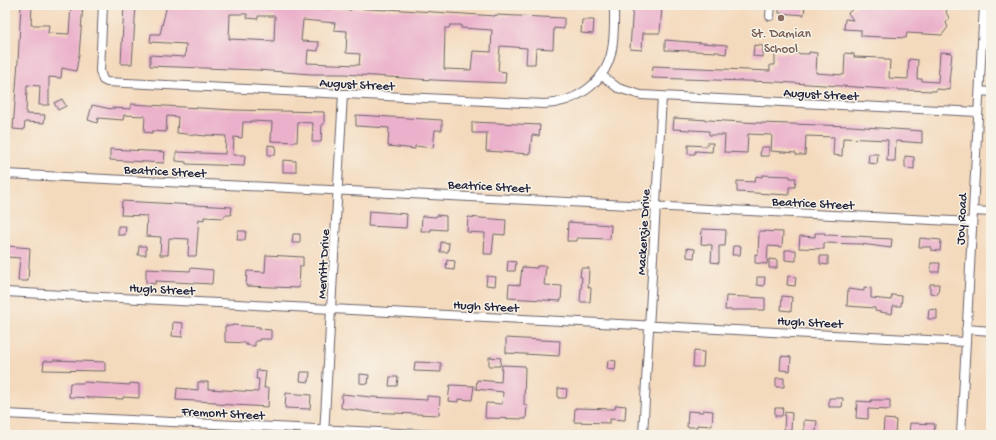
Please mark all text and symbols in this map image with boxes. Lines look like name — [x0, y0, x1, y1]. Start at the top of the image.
marker: St. Damian School — [776, 13, 786, 23]
place label: St. Damian School — [751, 27, 812, 57]
street label: August Street — [319, 76, 396, 95]
street label: August Street — [783, 86, 860, 105]
street label: Beatrice Street — [122, 163, 208, 182]
street label: Beatrice Street — [446, 178, 532, 197]
street label: Mackenzie Drive — [635, 189, 654, 275]
street label: Joy Road — [954, 192, 971, 245]
street label: Beatrice Street — [770, 195, 856, 214]
street label: Merritt Drive — [315, 229, 334, 299]
street label: Hugh Street — [129, 281, 197, 300]
street label: Hugh Street — [453, 298, 521, 317]
street label: Hugh Street — [777, 314, 845, 333]
street label: Fremont Street — [180, 405, 266, 424]

